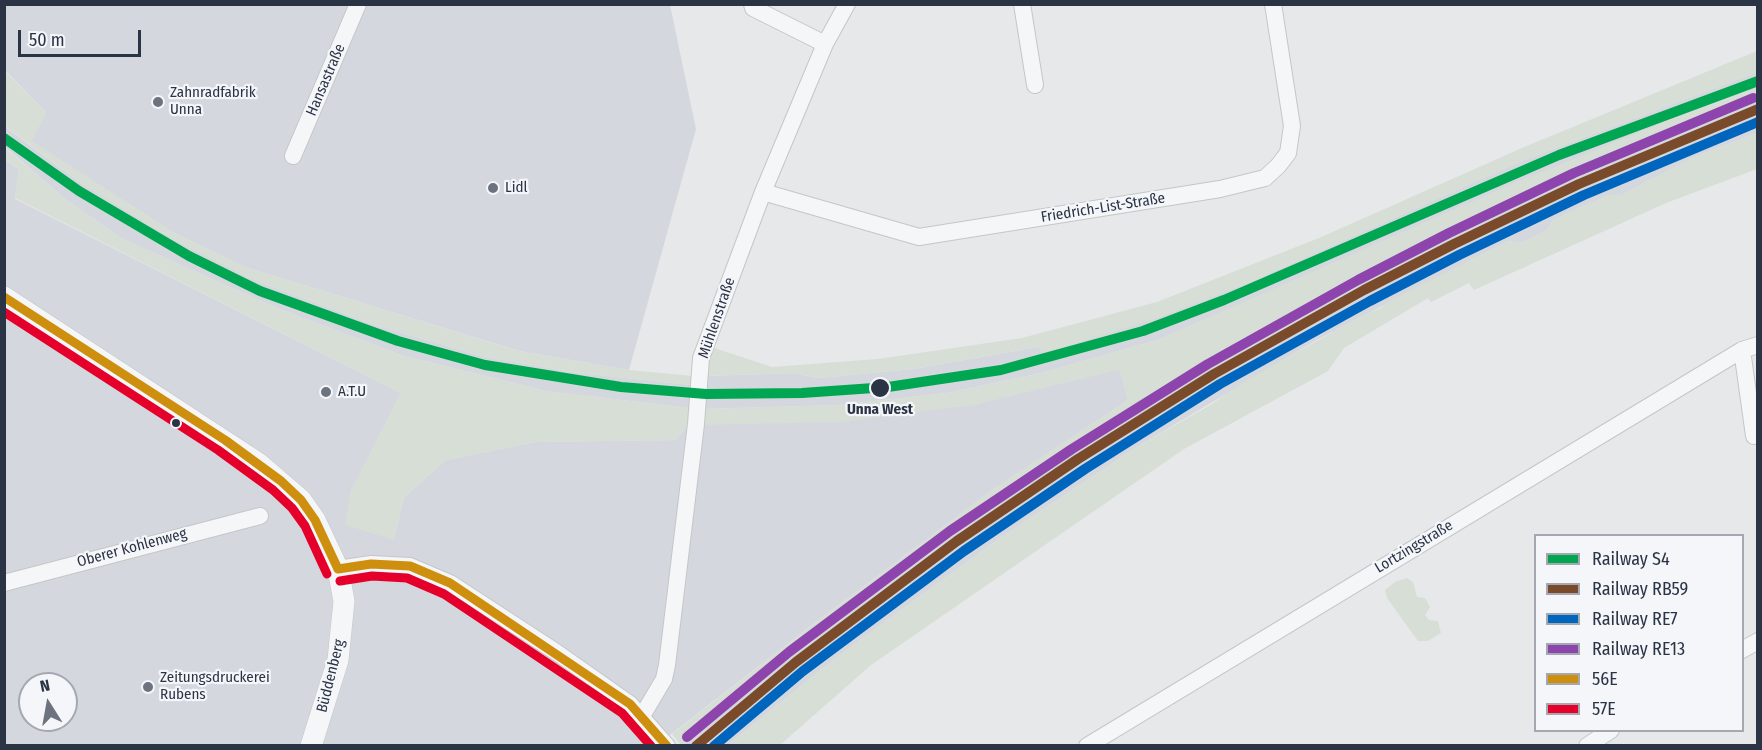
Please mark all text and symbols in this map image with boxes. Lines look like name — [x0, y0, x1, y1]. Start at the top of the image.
scale bar — [21, 18, 144, 56]
text: 50 m — [29, 29, 65, 51]
street label: Hansastraße — [303, 41, 349, 119]
place label: Zahnradfabrik Unna — [170, 84, 256, 119]
marker: Zahnradfabrik Unna — [151, 95, 165, 109]
place label: Lidl — [505, 179, 527, 197]
marker: Lidl — [486, 181, 500, 195]
street label: Friedrich-List-Straße — [1040, 189, 1166, 227]
street label: Mühlenstraße — [695, 275, 739, 361]
marker: Unna West — [869, 377, 891, 399]
place label: A.T.U — [338, 383, 366, 401]
marker: A.T.U — [319, 385, 333, 399]
place label: Unna West — [847, 401, 913, 419]
unlabelled marker — [170, 417, 182, 429]
street label: Lortzingstraße — [1372, 517, 1456, 577]
street label: Oberer Kohlenweg — [75, 525, 189, 571]
legend — [1534, 534, 1744, 732]
text: Railway S4 — [1592, 548, 1670, 570]
text: Railway RB59 — [1592, 578, 1688, 600]
text: Railway RE7 — [1592, 608, 1678, 630]
street label: Büddenberg — [313, 637, 349, 715]
text: Railway RE13 — [1592, 638, 1685, 660]
text: 56E — [1592, 668, 1618, 690]
place label: Zeitungsdruckerei Rubens — [160, 669, 270, 704]
north arrow — [18, 672, 78, 732]
text: N — [38, 676, 51, 696]
marker: Zeitungsdruckerei Rubens — [141, 680, 155, 694]
text: 57E — [1592, 698, 1616, 720]

